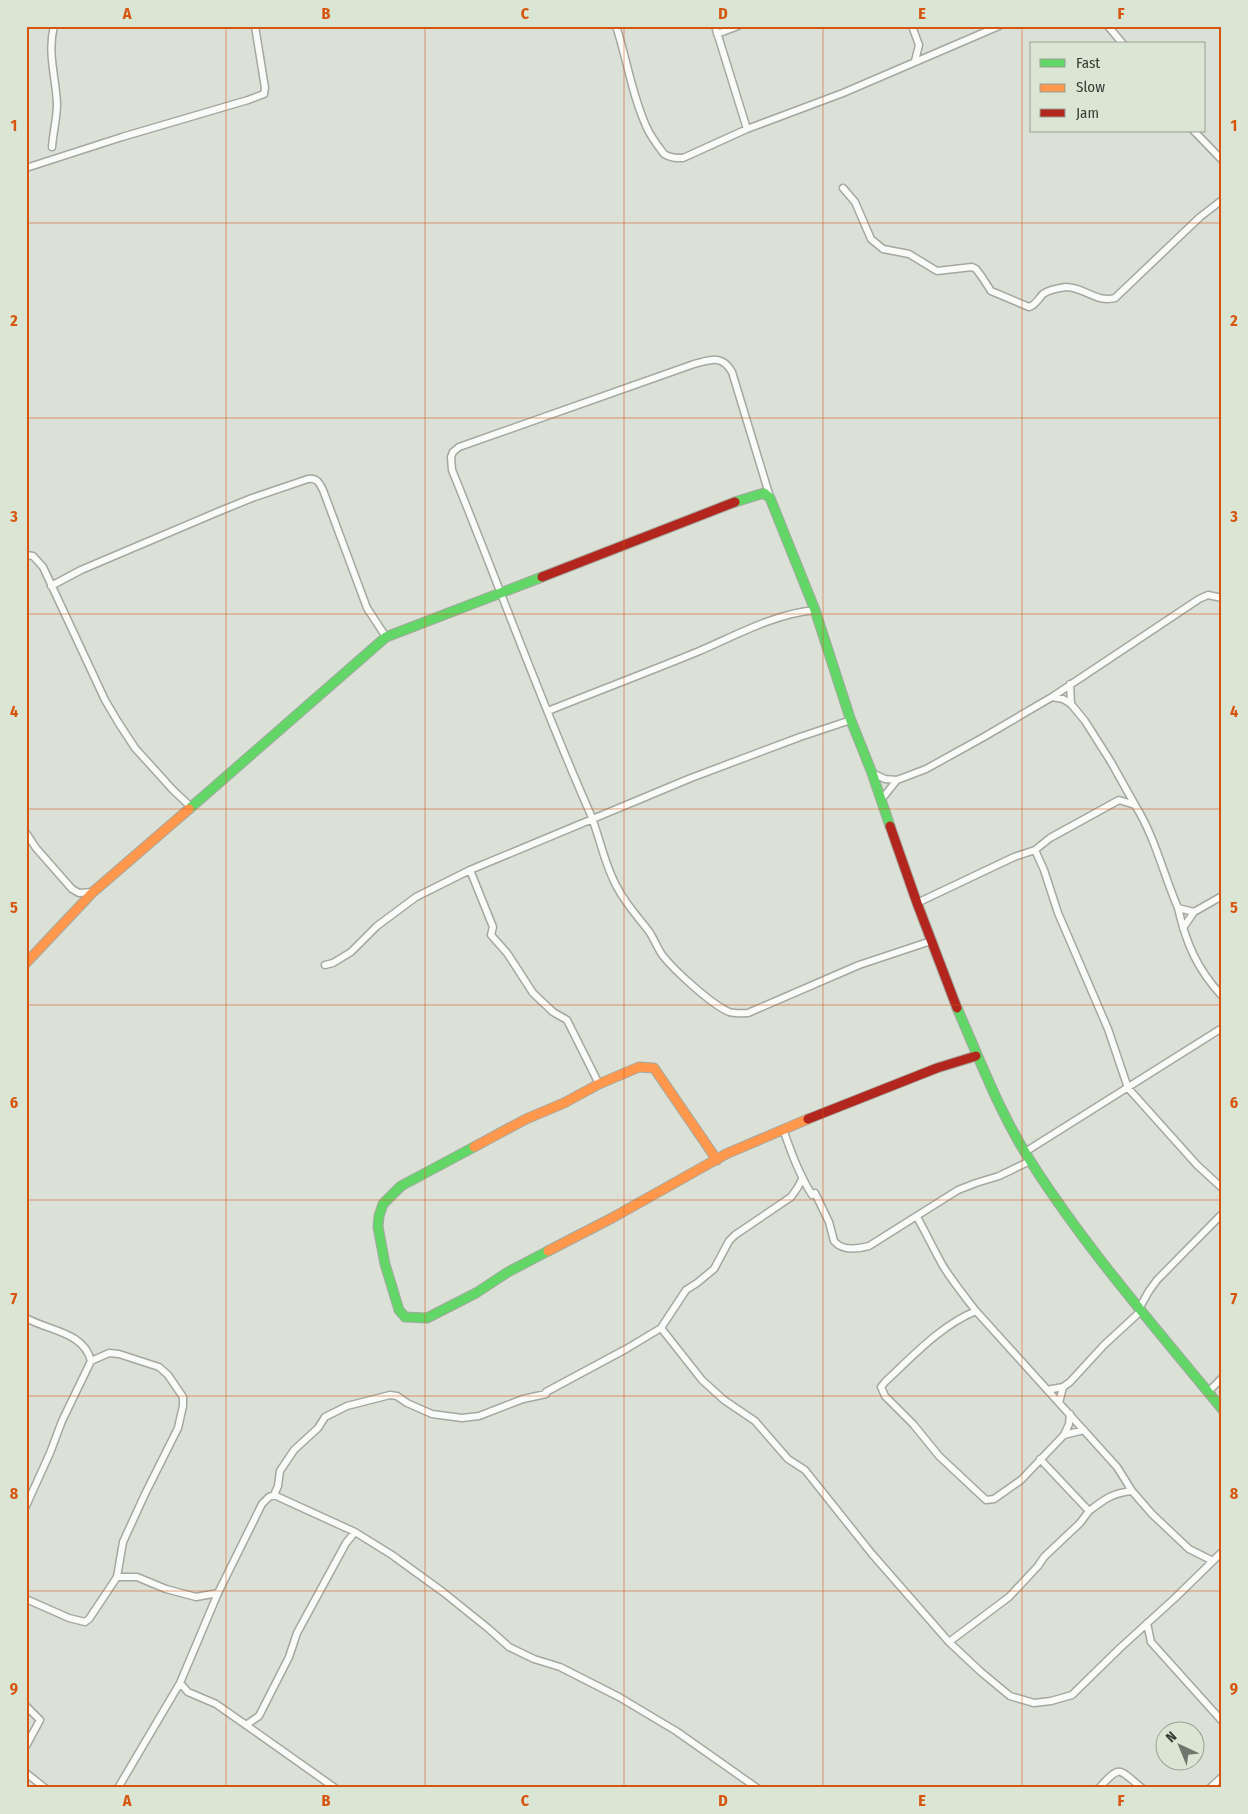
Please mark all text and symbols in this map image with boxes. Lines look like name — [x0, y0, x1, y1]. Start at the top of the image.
text: A — [122, 4, 132, 23]
text: B — [322, 4, 331, 23]
text: C — [521, 4, 530, 23]
text: D — [718, 4, 728, 23]
text: E — [918, 4, 926, 23]
text: F — [1117, 4, 1125, 23]
legend — [1030, 42, 1206, 132]
text: Fast — [1076, 54, 1100, 72]
text: Slow — [1076, 78, 1105, 96]
text: Jam — [1076, 104, 1099, 122]
text: 1 — [11, 116, 17, 135]
text: 1 — [1231, 116, 1237, 135]
text: 2 — [9, 311, 18, 330]
text: 2 — [1229, 311, 1238, 330]
text: 3 — [9, 507, 18, 526]
text: 3 — [1229, 507, 1238, 526]
text: 4 — [10, 702, 18, 721]
text: 4 — [1230, 702, 1238, 721]
text: 5 — [10, 898, 18, 917]
text: 5 — [1230, 898, 1238, 917]
text: 6 — [10, 1093, 18, 1112]
text: 6 — [1230, 1093, 1238, 1112]
text: 7 — [11, 1289, 18, 1308]
text: 7 — [1231, 1289, 1238, 1308]
text: 8 — [10, 1484, 19, 1503]
text: 8 — [1230, 1484, 1239, 1503]
text: 9 — [10, 1679, 18, 1698]
text: 9 — [1230, 1679, 1238, 1698]
north arrow — [1156, 1722, 1206, 1772]
text: N — [1162, 1728, 1180, 1746]
text: A — [122, 1791, 132, 1810]
text: B — [322, 1791, 331, 1810]
text: C — [521, 1791, 530, 1810]
text: D — [718, 1791, 728, 1810]
text: E — [918, 1791, 926, 1810]
text: F — [1117, 1791, 1125, 1810]

